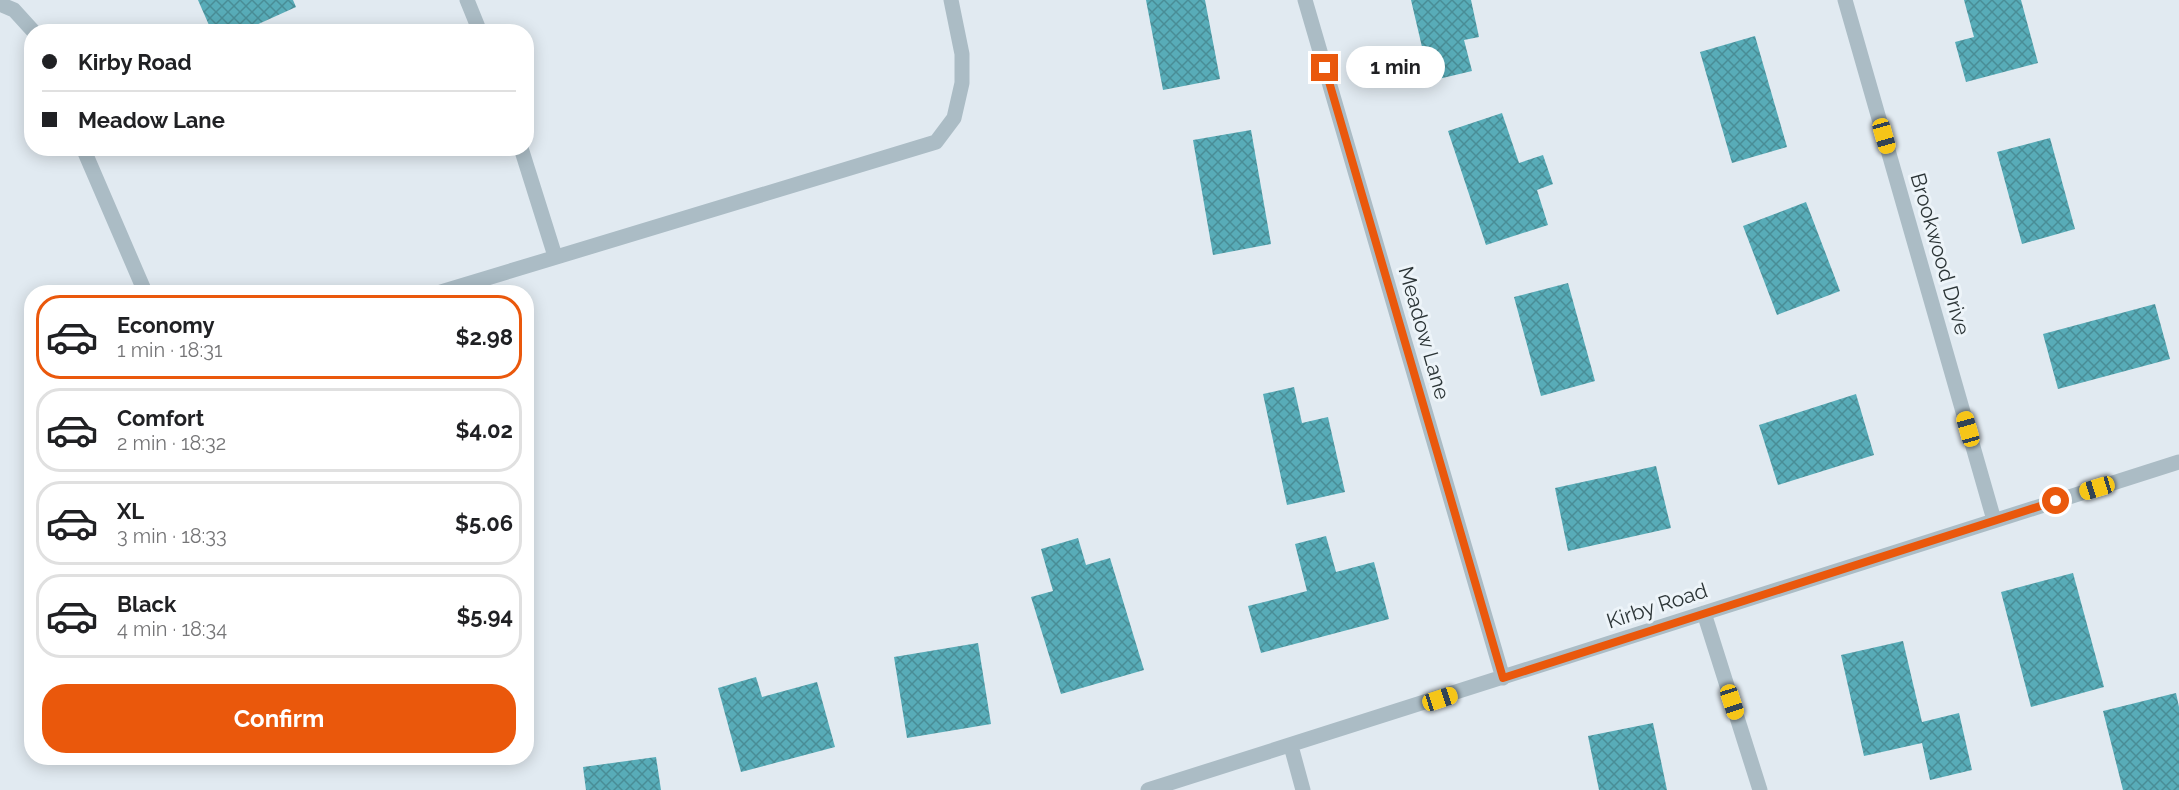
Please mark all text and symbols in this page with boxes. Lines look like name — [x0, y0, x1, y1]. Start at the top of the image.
callout: 1 min — [1346, 47, 1445, 89]
text: Kirby Road — [78, 49, 192, 75]
route end — [1311, 54, 1338, 81]
text: 1 min — [1370, 55, 1421, 79]
text: Meadow Lane — [78, 107, 225, 133]
car — [1870, 116, 1898, 156]
street label: Brookwood Drive — [1905, 170, 1976, 338]
street label: Meadow Lane — [1394, 263, 1455, 402]
icon: car — [45, 310, 99, 364]
text: Economy — [117, 312, 215, 338]
text: $2.98 — [455, 324, 513, 350]
text: 1 min · 18:31 — [117, 338, 222, 362]
icon: car — [45, 403, 99, 457]
text: Comfort — [117, 405, 204, 431]
car — [1954, 409, 1982, 449]
text: $4.02 — [456, 417, 513, 443]
text: 2 min · 18:32 — [117, 431, 226, 455]
car — [2077, 474, 2117, 502]
route start — [2042, 487, 2069, 514]
icon: car — [45, 496, 99, 550]
text: XL — [117, 498, 144, 524]
text: $5.06 — [455, 510, 513, 536]
text: 3 min · 18:33 — [117, 524, 227, 548]
street label: Kirby Road — [1603, 577, 1710, 634]
icon: car — [45, 589, 99, 643]
text: Black — [117, 591, 176, 617]
text: $5.94 — [456, 603, 513, 629]
text: 4 min · 18:34 — [117, 617, 227, 641]
car — [1718, 682, 1746, 722]
button: Confirm — [42, 684, 516, 753]
car — [1420, 685, 1460, 713]

